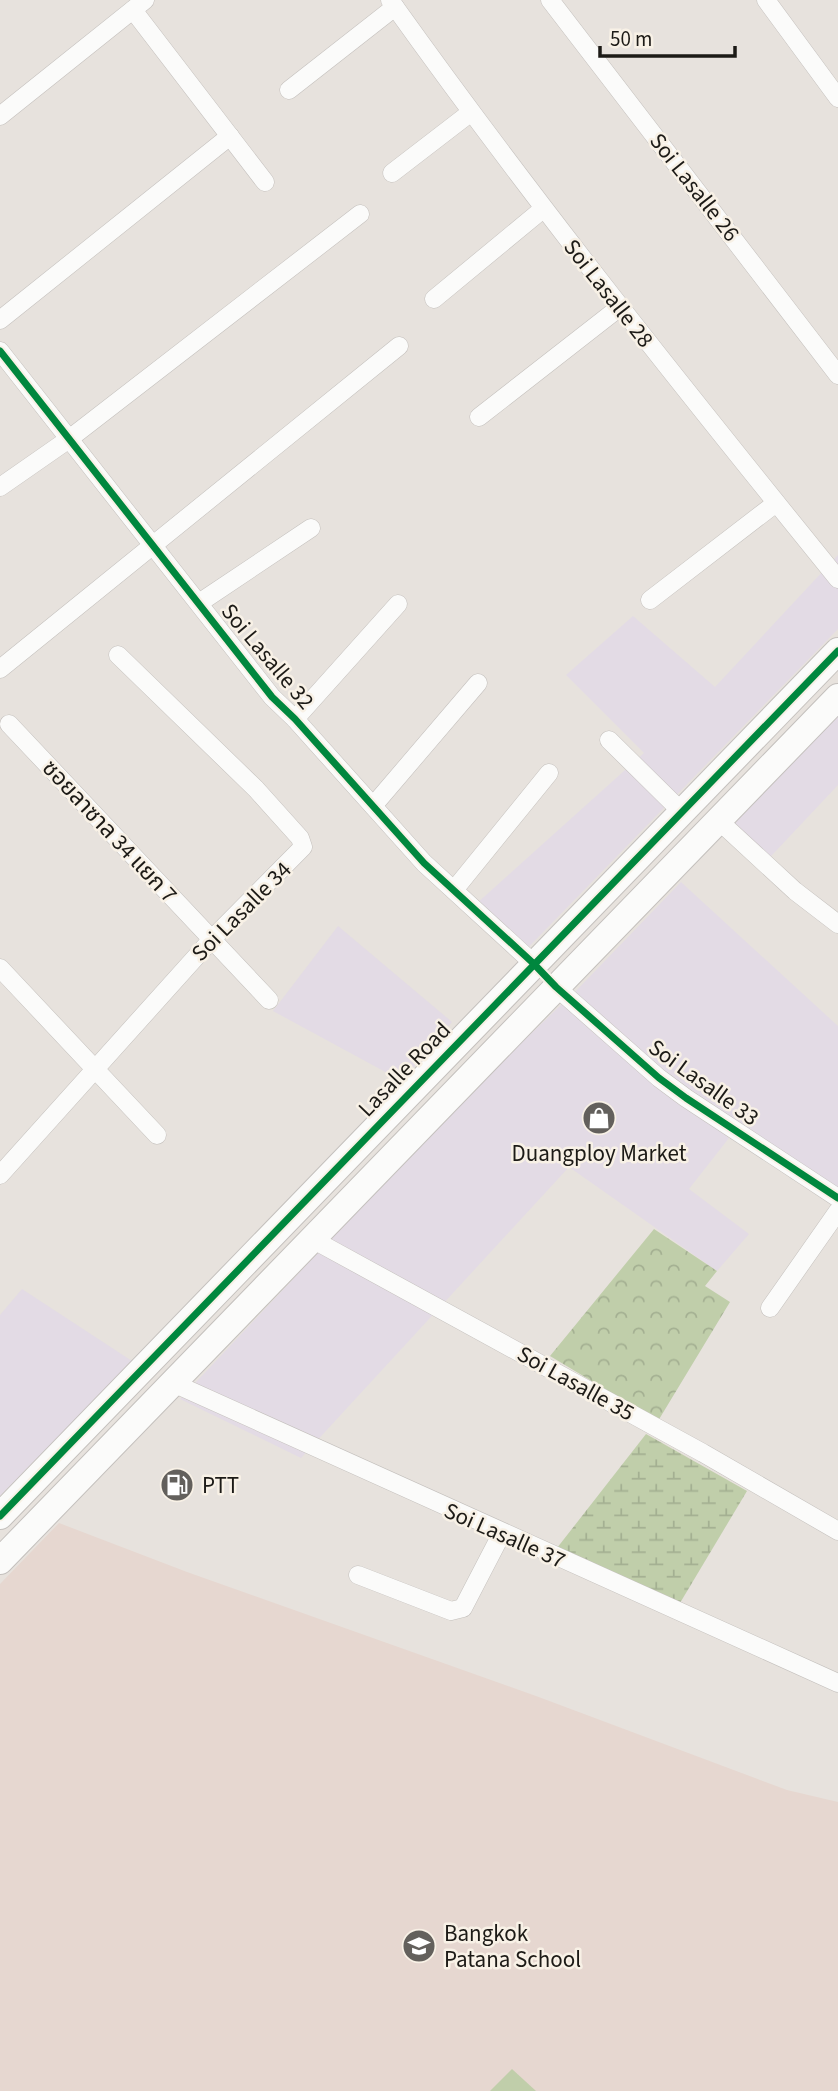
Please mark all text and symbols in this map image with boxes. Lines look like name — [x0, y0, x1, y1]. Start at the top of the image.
scale bar — [600, 14, 735, 58]
text: 50 m — [610, 24, 652, 54]
street label: Soi Lasalle 26 — [642, 126, 748, 249]
street label: Soi Lasalle 28 — [556, 232, 662, 355]
street label: Soi Lasalle 32 — [213, 596, 322, 717]
street label: ซอยลาซาล 34 แยก 7 — [34, 752, 185, 910]
street label: Soi Lasalle 34 — [184, 854, 299, 969]
street label: Lasalle Road — [350, 1014, 458, 1124]
street label: Soi Lasalle 33 — [642, 1031, 766, 1134]
shop icon: Duangploy Market — [580, 1099, 618, 1137]
place label: Duangploy Market — [512, 1137, 687, 1170]
street label: Soi Lasalle 35 — [511, 1338, 640, 1429]
fuel station icon: PTT — [158, 1466, 196, 1504]
place label: PTT — [202, 1469, 239, 1502]
street label: Soi Lasalle 37 — [439, 1494, 571, 1577]
place label: Bangkok Patana School — [444, 1917, 581, 1976]
school or university icon: Bangkok Patana School — [400, 1927, 438, 1965]

